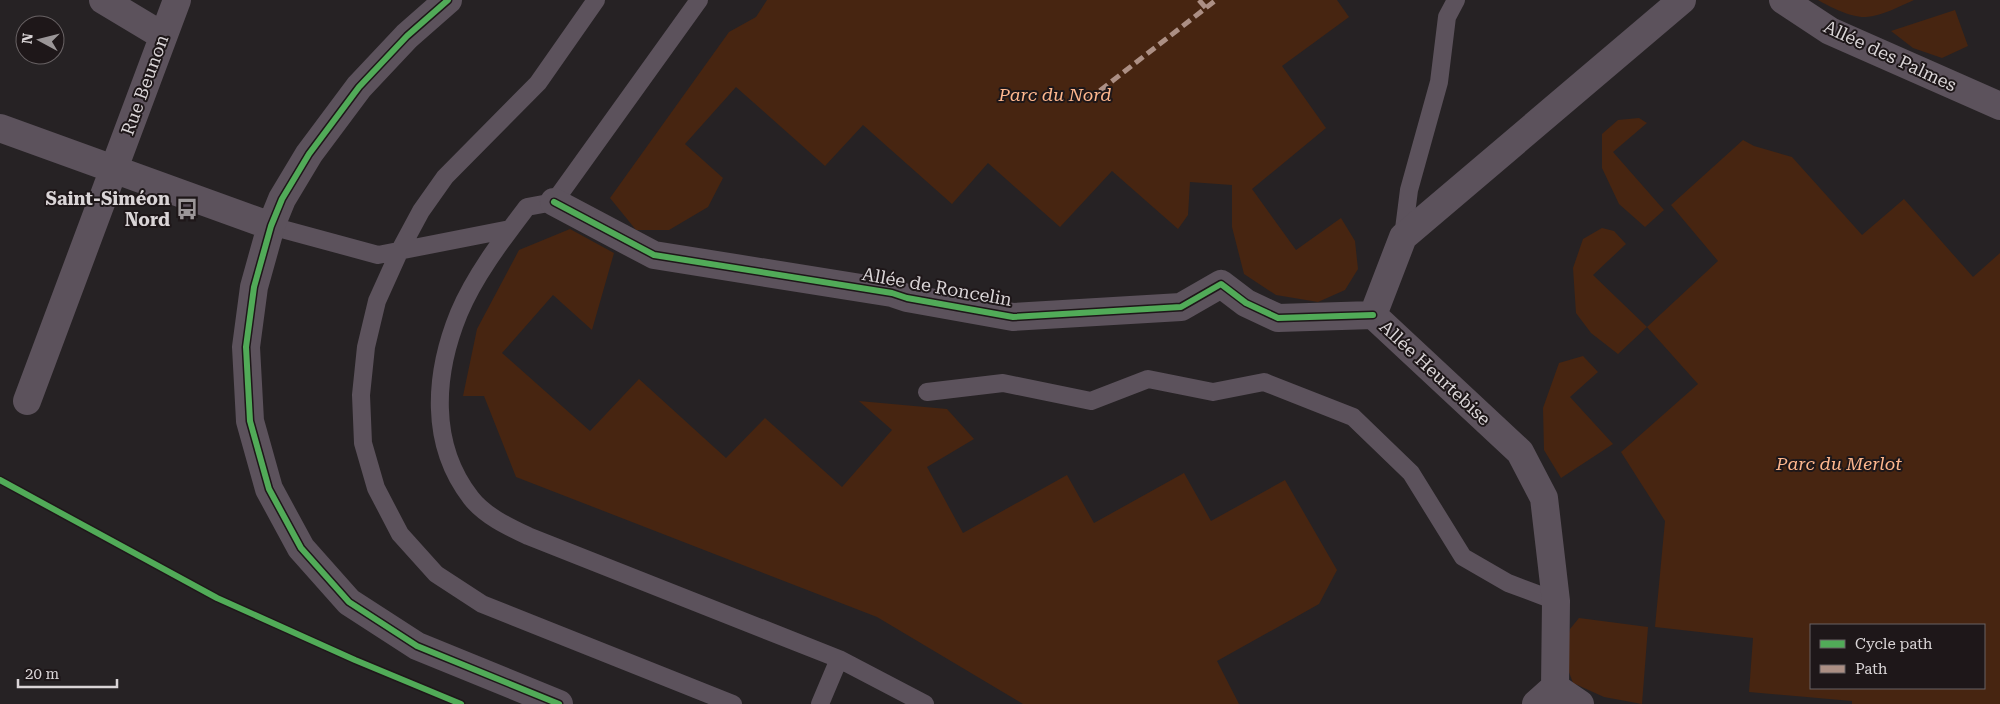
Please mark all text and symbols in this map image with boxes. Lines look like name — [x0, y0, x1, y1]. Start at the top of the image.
north arrow — [15, 15, 65, 65]
street label: Allée des Palmes — [1820, 16, 1960, 96]
street label: Rue Beunon — [117, 31, 173, 138]
text: N — [18, 32, 36, 45]
park label: Parc du Nord — [997, 84, 1112, 105]
place label: Saint-Siméon Nord — [45, 188, 170, 230]
bus stop icon: Saint-Siméon Nord — [174, 196, 200, 222]
street label: Allée de Roncelin — [860, 263, 1014, 310]
street label: Allée Heurtebise — [1376, 316, 1495, 429]
park label: Parc du Merlot — [1775, 453, 1902, 474]
legend — [1810, 624, 1985, 689]
text: Cycle path — [1855, 635, 1933, 653]
scale bar — [18, 656, 116, 688]
text: Path — [1855, 660, 1888, 678]
text: 20 m — [25, 665, 60, 683]

